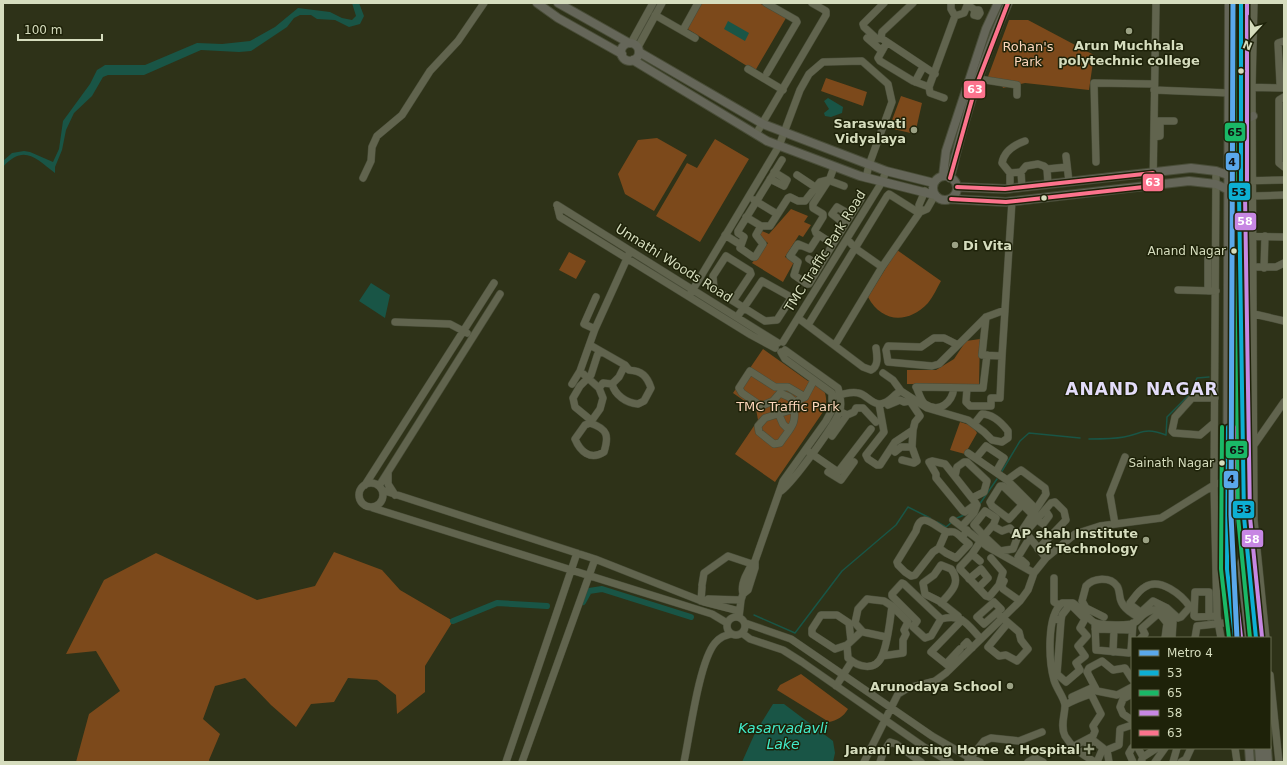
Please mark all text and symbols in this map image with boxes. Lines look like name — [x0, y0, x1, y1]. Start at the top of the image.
scale bar — [18, 16, 102, 42]
north arrow — [1231, 16, 1271, 56]
text: 100 m — [24, 23, 62, 37]
marker: Arun Muchhala polytechnic college — [1124, 26, 1134, 36]
text: N — [1241, 37, 1254, 53]
place label: Arun Muchhala polytechnic college — [1058, 38, 1200, 68]
park label: Rohan's Park — [1002, 39, 1054, 69]
unlabelled marker — [1236, 66, 1246, 76]
line badge: 63 — [963, 80, 986, 99]
text: 63 — [967, 83, 983, 96]
place label: Saraswati Vidyalaya — [833, 116, 906, 146]
line badge: 65 — [1224, 122, 1246, 142]
marker: Saraswati Vidyalaya — [909, 125, 919, 135]
text: 65 — [1227, 126, 1243, 139]
line badge: 4 — [1225, 152, 1240, 171]
text: 4 — [1228, 156, 1236, 169]
line badge: 63 — [1142, 173, 1164, 192]
text: 63 — [1145, 176, 1161, 189]
line badge: 53 — [1228, 182, 1251, 201]
text: 53 — [1231, 186, 1247, 199]
street label: TMC Traffic Park Road — [781, 187, 869, 315]
unlabelled marker — [1039, 193, 1049, 203]
line badge: 58 — [1234, 212, 1257, 231]
text: 58 — [1237, 215, 1253, 228]
street label: Unnathi Woods Road — [613, 221, 735, 305]
place label: Di Vita — [963, 238, 1012, 253]
marker: Di Vita — [950, 240, 960, 250]
place label: Anand Nagar — [1148, 244, 1226, 258]
marker: Anand Nagar — [1229, 246, 1239, 256]
district label: ANAND NAGAR — [1065, 379, 1219, 399]
park label: TMC Traffic Park — [735, 399, 840, 414]
line badge: 65 — [1225, 440, 1248, 459]
text: 65 — [1229, 444, 1245, 457]
place label: Sainath Nagar — [1128, 456, 1214, 470]
marker: Sainath Nagar — [1217, 458, 1227, 468]
line badge: 4 — [1223, 470, 1239, 489]
text: 4 — [1227, 473, 1235, 486]
line badge: 53 — [1232, 500, 1255, 519]
text: 53 — [1236, 503, 1252, 516]
place label: AP shah Institute of Technology — [1011, 526, 1139, 556]
line badge: 58 — [1241, 529, 1264, 548]
text: 58 — [1244, 533, 1260, 546]
marker: AP shah Institute of Technology — [1141, 535, 1151, 545]
legend — [1131, 637, 1271, 749]
text: Metro 4 — [1167, 646, 1213, 660]
text: 53 — [1167, 666, 1182, 680]
place label: Arunodaya School — [870, 679, 1002, 694]
marker: Arunodaya School — [1005, 681, 1015, 691]
text: 65 — [1167, 686, 1182, 700]
text: 58 — [1167, 706, 1182, 720]
water label: Kasarvadavli Lake — [738, 720, 828, 752]
text: 63 — [1167, 726, 1182, 740]
place label: Janani Nursing Home & Hospital — [844, 742, 1080, 757]
marker: Janani Nursing Home & Hospital — [1083, 743, 1095, 755]

